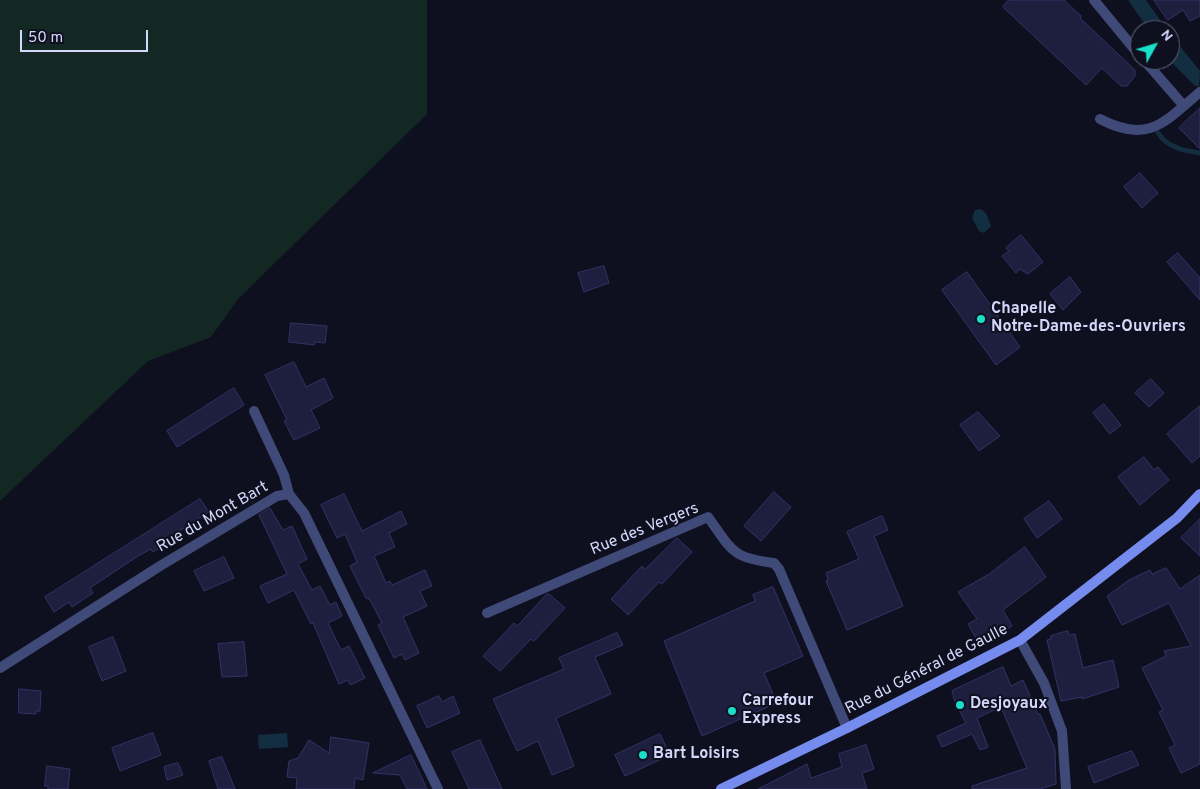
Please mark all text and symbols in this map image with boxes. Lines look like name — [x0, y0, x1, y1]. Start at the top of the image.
scale bar — [22, 20, 150, 52]
north arrow — [1130, 20, 1180, 70]
text: N — [1156, 27, 1176, 45]
text: 50 m — [28, 29, 63, 48]
place label: Chapelle Notre-Dame-des-Ouvriers — [991, 300, 1186, 338]
marker: Chapelle Notre-Dame-des-Ouvriers — [975, 313, 987, 325]
street label: Rue du Mont Bart — [154, 478, 272, 558]
street label: Rue des Vergers — [588, 500, 702, 560]
street label: Rue du Général de Gaulle — [842, 621, 1012, 719]
place label: Carrefour Express — [742, 692, 813, 730]
place label: Desjoyaux — [970, 695, 1048, 715]
marker: Desjoyaux — [954, 699, 966, 711]
marker: Carrefour Express — [726, 705, 738, 717]
place label: Bart Loisirs — [653, 745, 740, 765]
marker: Bart Loisirs — [637, 749, 649, 761]

